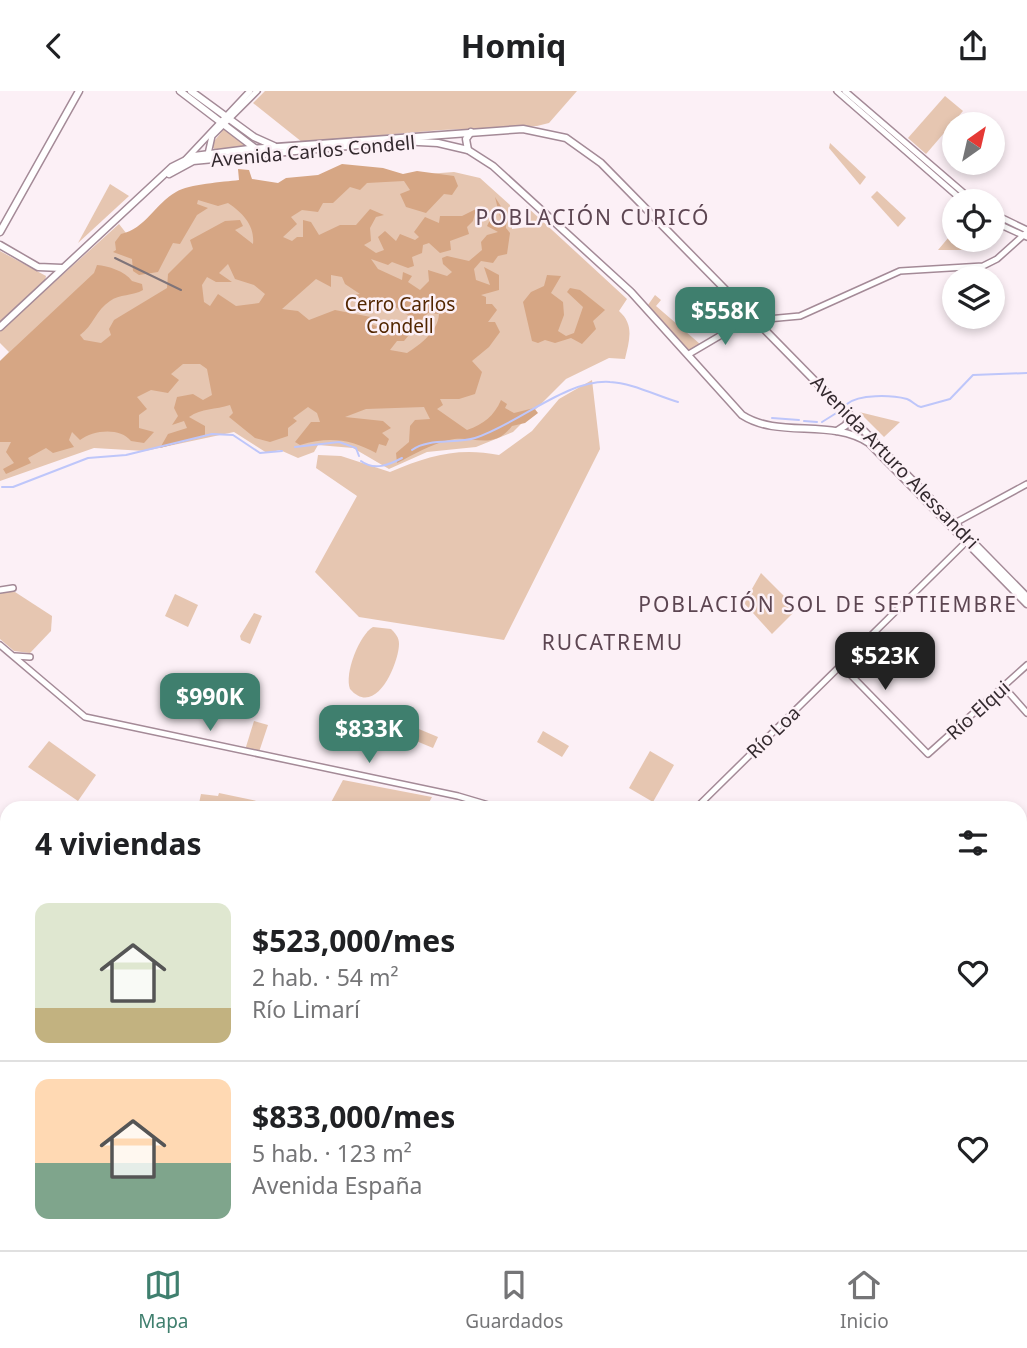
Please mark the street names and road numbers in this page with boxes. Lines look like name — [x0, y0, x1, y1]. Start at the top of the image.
street label: Avenida Carlos Condell — [210, 129, 416, 173]
street label: Avenida Arturo Alessandri — [805, 370, 985, 554]
street label: Río Elqui — [941, 675, 1015, 745]
street label: Río Loa — [740, 700, 806, 764]

